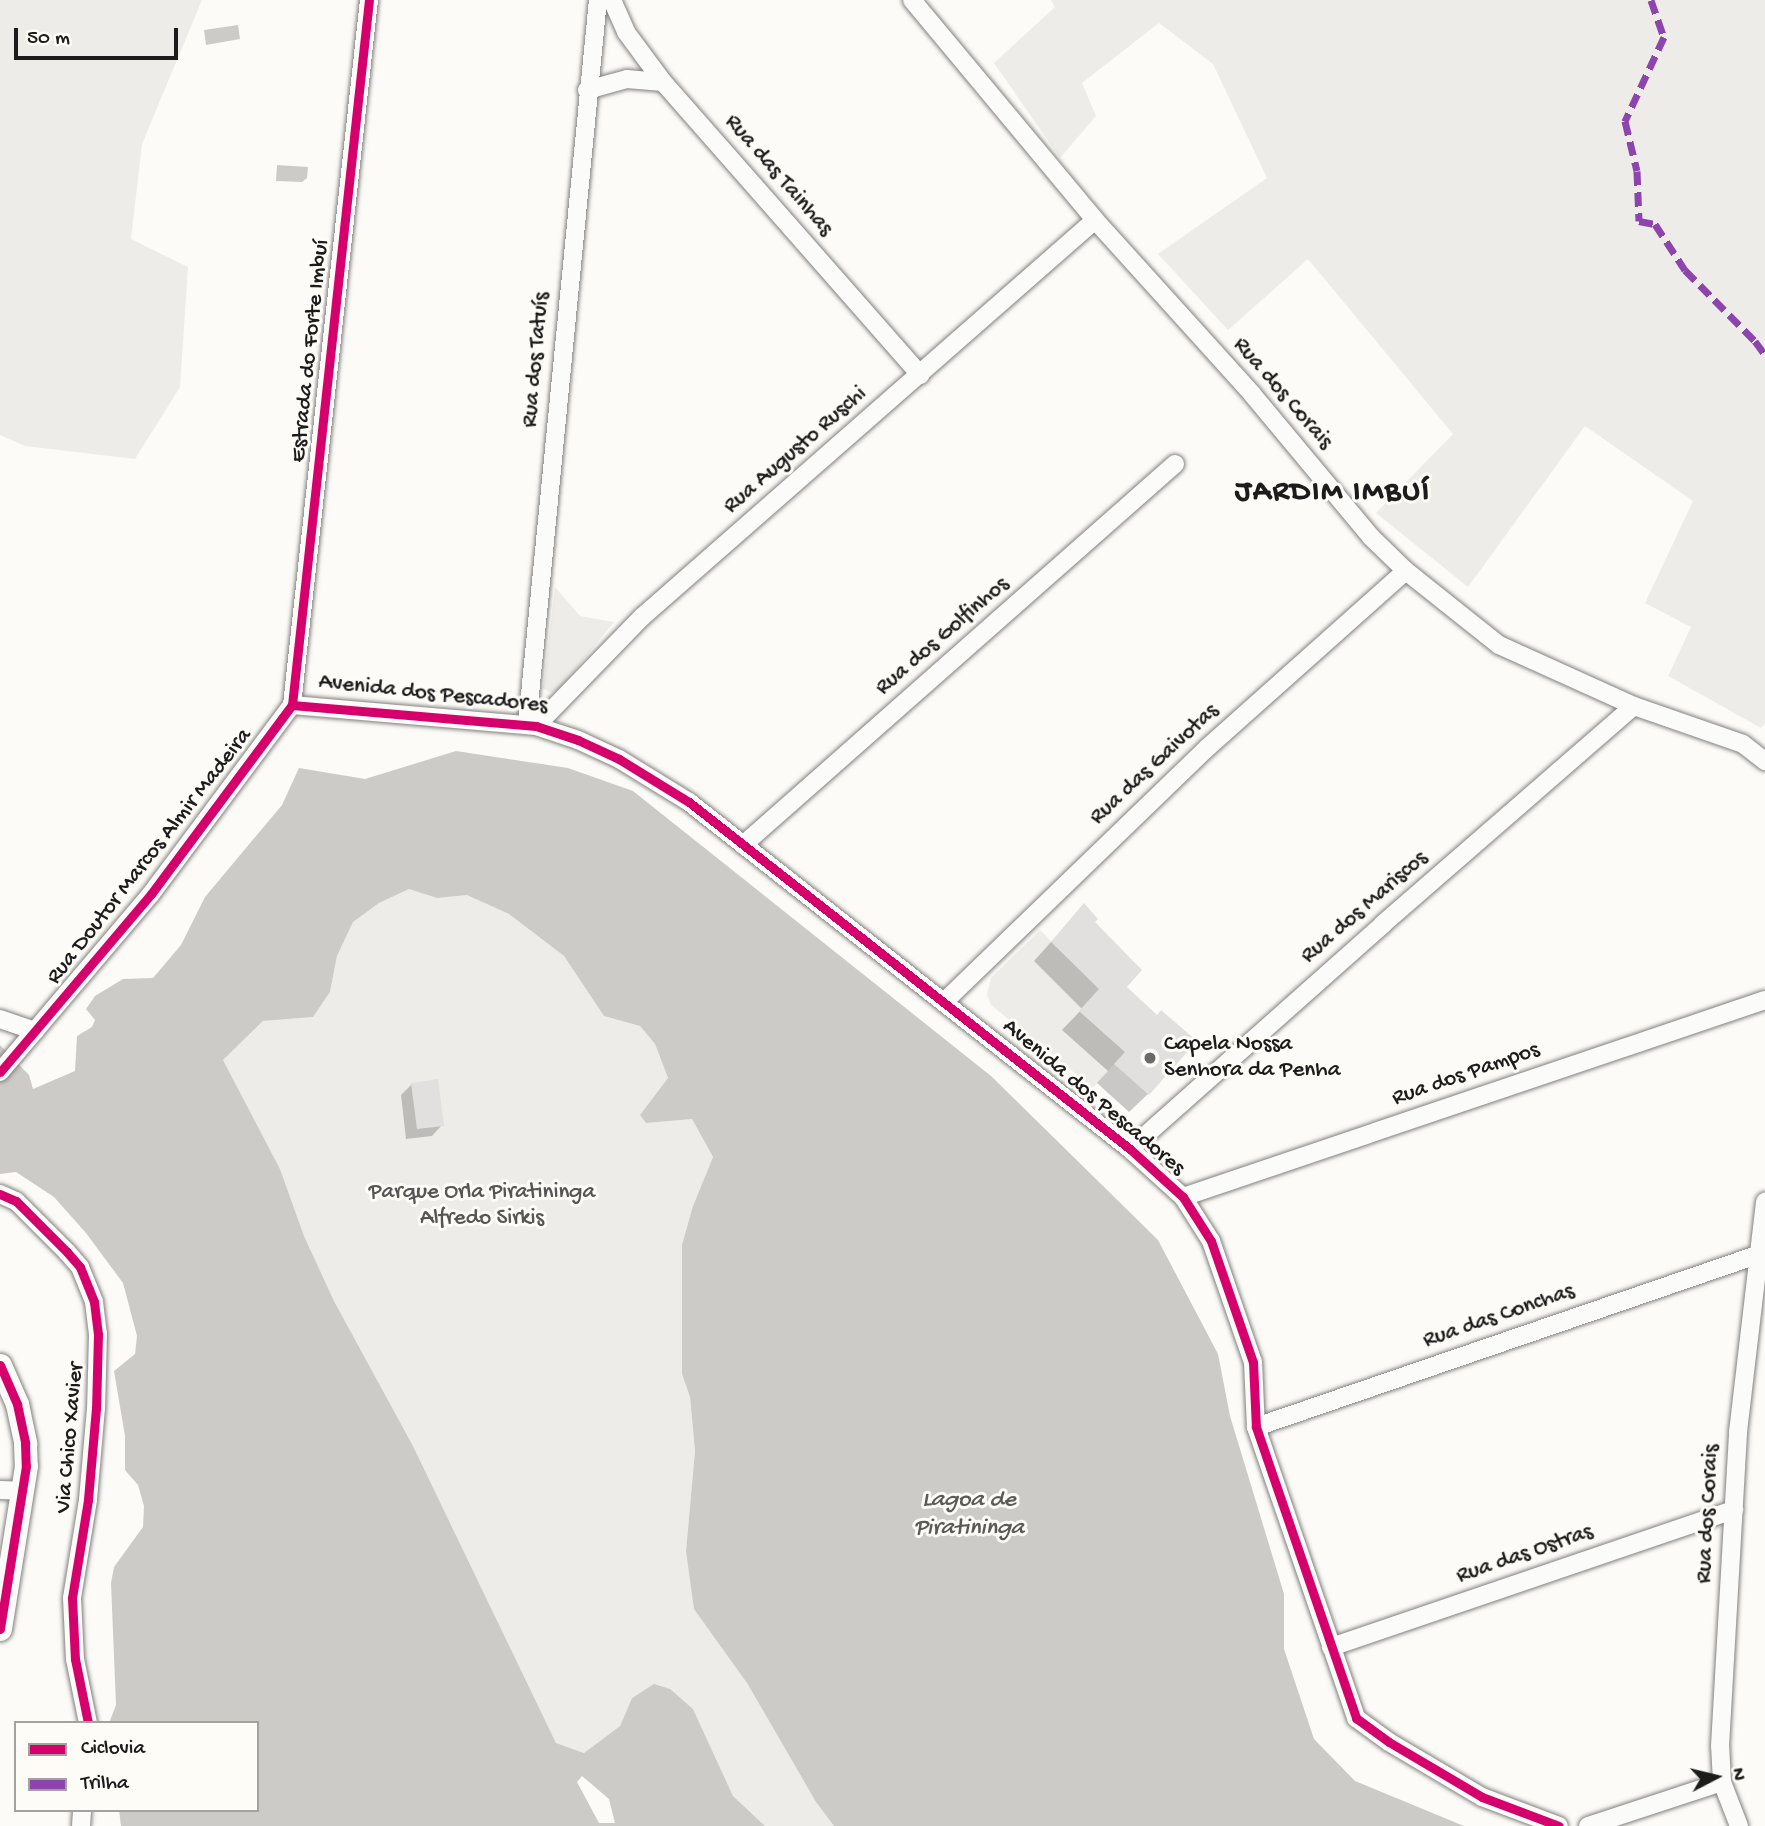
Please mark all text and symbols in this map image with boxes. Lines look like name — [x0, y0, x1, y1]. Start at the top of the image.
scale bar — [18, 14, 182, 58]
text: 50 m — [27, 27, 70, 52]
street label: Rua das Tainhas — [718, 109, 838, 243]
street label: Estrada do Forte Imbuí — [286, 238, 336, 464]
street label: Rua dos Tatuís — [517, 291, 557, 429]
street label: Rua dos Corais — [1226, 332, 1338, 456]
street label: Rua Augusto Ruschi — [719, 381, 873, 521]
district label: JARDIM IMBUÍ — [1237, 476, 1429, 512]
street label: Rua dos Golfinhos — [871, 572, 1015, 702]
street label: Avenida dos Pescadores — [317, 669, 549, 721]
street label: Rua das Gaivotas — [1085, 698, 1225, 832]
street label: Rua Doutor Marcos Almir Madeira — [41, 723, 259, 991]
street label: Rua dos Mariscos — [1296, 845, 1434, 971]
street label: Avenida dos Pescadores — [996, 1014, 1190, 1182]
place label: Capela Nossa Senhora da Penha — [1164, 1031, 1340, 1085]
street label: Rua dos Pampos — [1389, 1037, 1543, 1113]
marker: Capela Nossa Senhora da Penha — [1142, 1050, 1158, 1066]
park label: Parque Orla Piratininga Alfredo Sirkis — [369, 1179, 595, 1233]
street label: Rua das Conchas — [1420, 1278, 1578, 1356]
street label: Via Chico Xavier — [51, 1362, 91, 1514]
street label: Rua dos Corais — [1692, 1444, 1726, 1584]
water label: Lagoa de Piratininga — [914, 1487, 1024, 1543]
street label: Rua das Ostras — [1453, 1519, 1597, 1591]
legend — [14, 1721, 259, 1812]
text: Ciclovia — [81, 1737, 145, 1762]
north arrow — [1681, 1742, 1751, 1812]
text: N — [1725, 1767, 1750, 1782]
text: Trilha — [81, 1772, 129, 1797]

